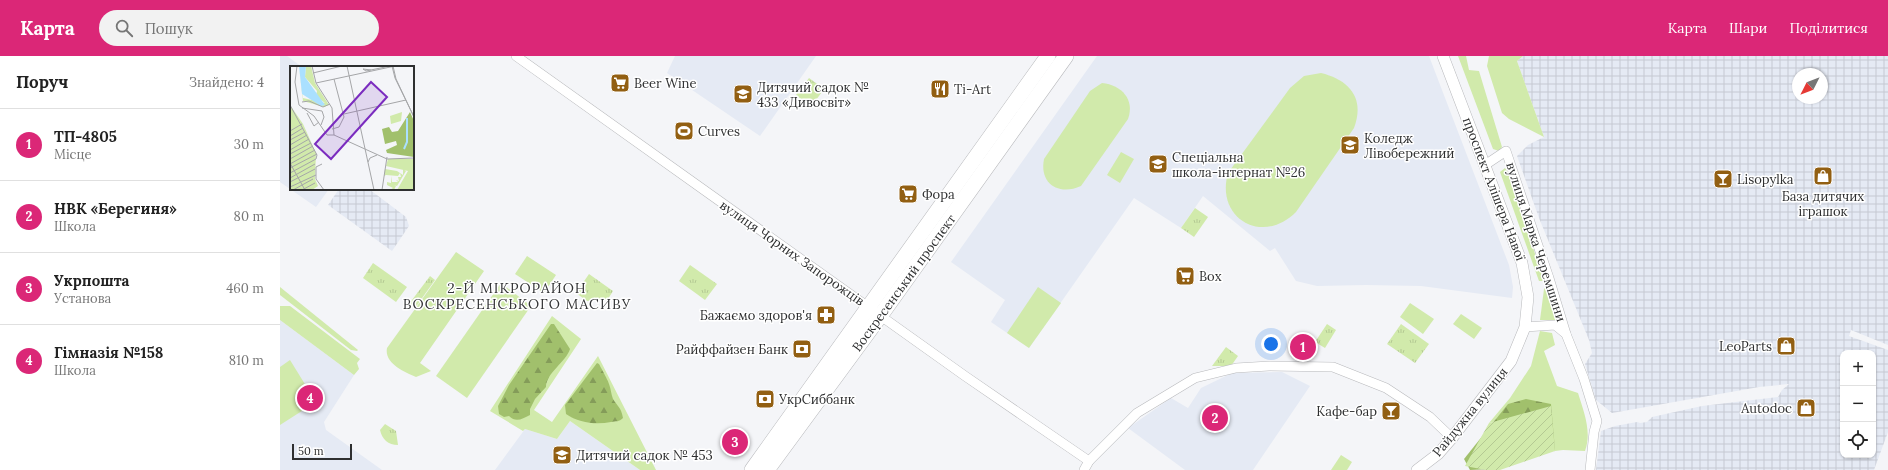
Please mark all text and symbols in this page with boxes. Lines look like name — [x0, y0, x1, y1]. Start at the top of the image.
search box — [99, 10, 379, 46]
text: Карта — [20, 16, 75, 40]
icon: search — [113, 17, 135, 39]
text: Пошук — [145, 19, 193, 38]
text: Карта — [1668, 19, 1707, 37]
text: Шари — [1729, 19, 1767, 37]
text: Поділитися — [1789, 19, 1868, 37]
inset map — [290, 66, 414, 190]
north arrow — [1792, 68, 1828, 104]
text: Поруч — [16, 71, 68, 93]
supermarket icon: Beer Wine — [609, 72, 631, 94]
text: Знайдено: 4 — [189, 74, 264, 91]
place label: Beer Wine — [634, 75, 696, 92]
restaurant icon: Ti-Art — [929, 78, 951, 100]
place label: Дитячий садок № 433 «Дивосвіт» — [757, 79, 869, 111]
place label: Ti-Art — [954, 81, 991, 98]
school or university icon: Дитячий садок № 433 «Дивосвіт» — [732, 83, 754, 105]
street label: проспект Алішера Навої — [1459, 115, 1529, 263]
sports icon: Curves — [673, 120, 695, 142]
place label: Curves — [698, 123, 740, 140]
text: ТП-4805 — [54, 127, 117, 146]
place label: Коледж Лівобережний — [1364, 130, 1454, 162]
school or university icon: Коледж Лівобережний — [1339, 134, 1361, 156]
text: 1 — [26, 136, 32, 153]
text: 30 m — [234, 136, 264, 153]
text: Місце — [54, 146, 92, 163]
place label: Спеціальна школа-інтернат №26 — [1172, 149, 1305, 181]
school or university icon: Спеціальна школа-інтернат №26 — [1147, 153, 1169, 175]
street label: вулиця Марка Черемшини — [1502, 160, 1570, 324]
shop icon: База дитячих іграшок — [1812, 165, 1834, 187]
bar icon: Lisopylka — [1712, 168, 1734, 190]
place label: Lisopylka — [1737, 171, 1794, 188]
supermarket icon: Фора — [897, 183, 919, 205]
place label: Фора — [922, 186, 955, 203]
place label: База дитячих іграшок — [1782, 188, 1864, 220]
street label: вулиця Чорних Запорожців — [716, 196, 868, 310]
text: НВК «Берегиня» — [54, 199, 177, 218]
text: 2 — [26, 208, 32, 225]
text: 80 m — [234, 208, 264, 225]
street label: Воскресенський проспект — [849, 211, 960, 355]
text: Школа — [54, 218, 96, 235]
supermarket icon: Box — [1174, 265, 1196, 287]
place label: Box — [1199, 268, 1222, 285]
text: Укрпошта — [54, 271, 129, 290]
district label: 2-Й МІКРОРАЙОН ВОСКРЕСЕНСЬКОГО МАСИВУ — [403, 279, 631, 313]
text: 3 — [25, 280, 33, 297]
text: 460 m — [226, 280, 264, 297]
text: Установа — [54, 290, 111, 307]
pharmacy icon: Бажаємо здоров'я — [815, 304, 837, 326]
place label: Бажаємо здоров'я — [700, 307, 812, 324]
pin: 1 — [1290, 332, 1316, 362]
your location — [1261, 334, 1281, 354]
shop icon: LeoParts — [1775, 335, 1797, 357]
bank icon: Райффайзен Банк — [791, 338, 813, 360]
place label: LeoParts — [1719, 338, 1772, 355]
place label: Райффайзен Банк — [676, 341, 788, 358]
text: Гімназія №158 — [54, 343, 163, 362]
map controls — [1840, 350, 1876, 458]
button: + — [1840, 350, 1876, 386]
text: 4 — [25, 352, 33, 369]
text: 810 m — [229, 352, 264, 369]
text: Школа — [54, 362, 96, 379]
street label: Райдужна вулиця — [1429, 364, 1511, 460]
pin: 4 — [297, 383, 323, 413]
button: − — [1840, 386, 1876, 422]
bank icon: УкрСиббанк — [754, 388, 776, 410]
place label: УкрСиббанк — [778, 391, 855, 408]
shop icon: Autodoc — [1795, 397, 1817, 419]
bar icon: Кафе-бар — [1380, 400, 1402, 422]
place label: Autodoc — [1740, 400, 1792, 417]
pin: 2 — [1202, 403, 1228, 433]
place label: Кафе-бар — [1316, 403, 1377, 420]
button: locate — [1840, 422, 1876, 458]
pin: 3 — [722, 427, 748, 457]
scale bar — [292, 442, 352, 461]
text: 50 m — [298, 444, 324, 458]
school or university icon: Дитячий садок № 453 — [551, 444, 573, 466]
place label: Дитячий садок № 453 — [576, 447, 713, 464]

